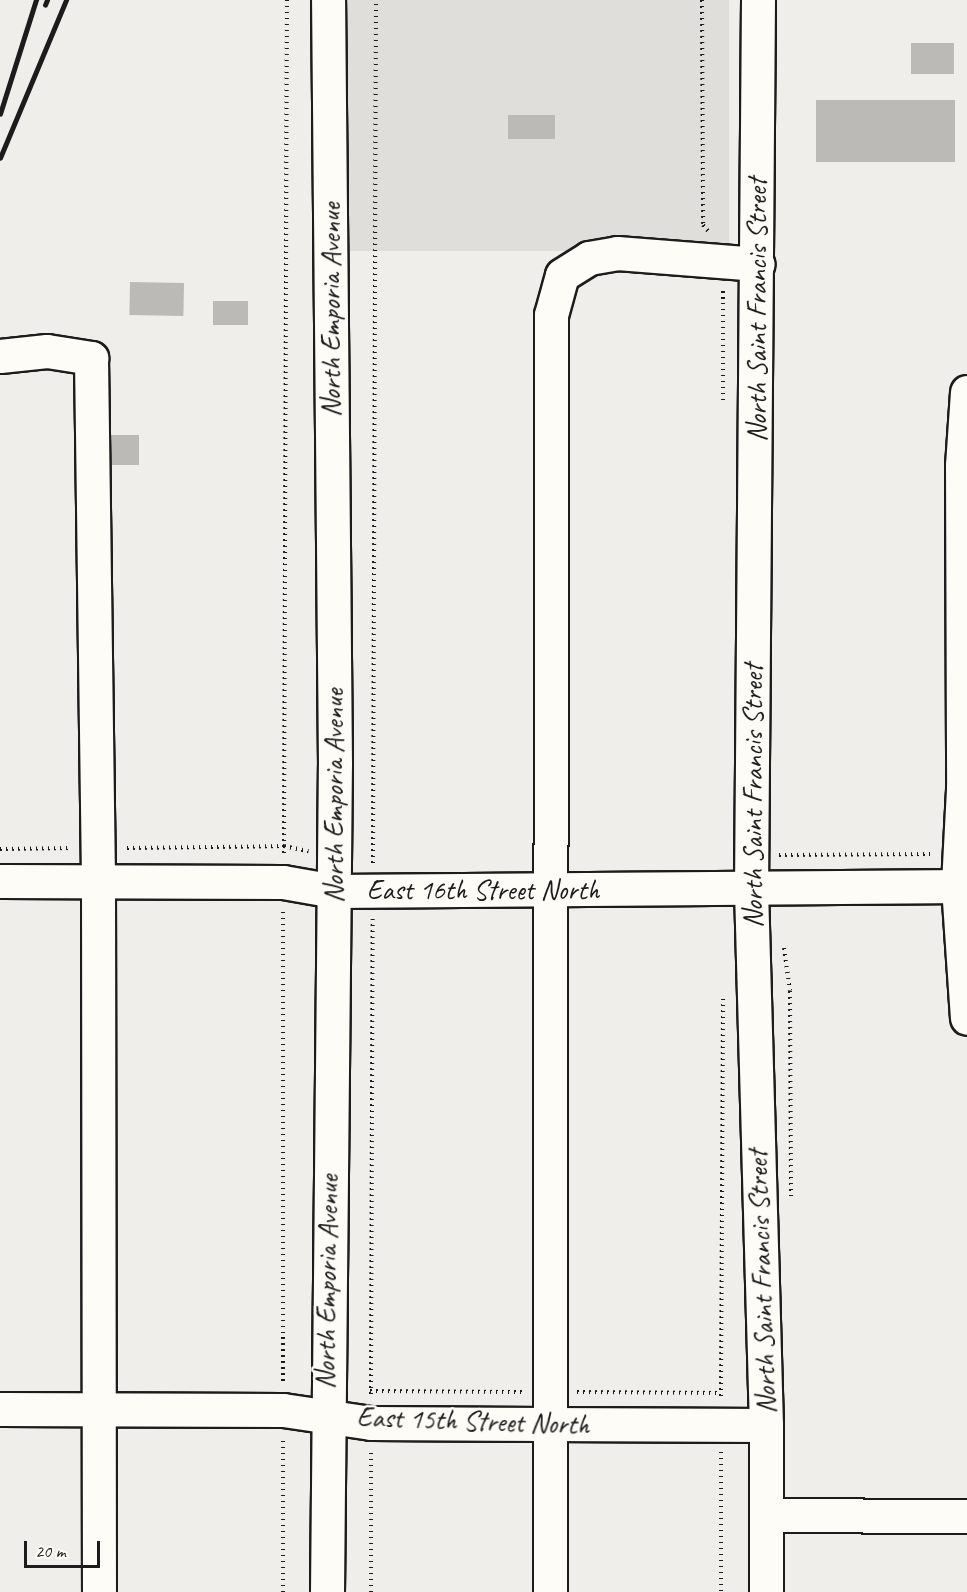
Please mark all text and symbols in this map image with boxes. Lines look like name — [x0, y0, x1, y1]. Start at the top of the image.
street label: North Saint Francis Street — [740, 177, 774, 443]
street label: North Emporia Avenue — [314, 203, 348, 417]
street label: North Saint Francis Street — [736, 663, 770, 929]
street label: North Emporia Avenue — [317, 689, 351, 903]
street label: East 16th Street North — [366, 873, 600, 907]
street label: North Saint Francis Street — [741, 1149, 783, 1415]
street label: North Emporia Avenue — [308, 1175, 346, 1389]
street label: East 15th Street North — [356, 1400, 590, 1442]
scale bar — [27, 1529, 104, 1567]
text: 20 m — [35, 1540, 66, 1562]

